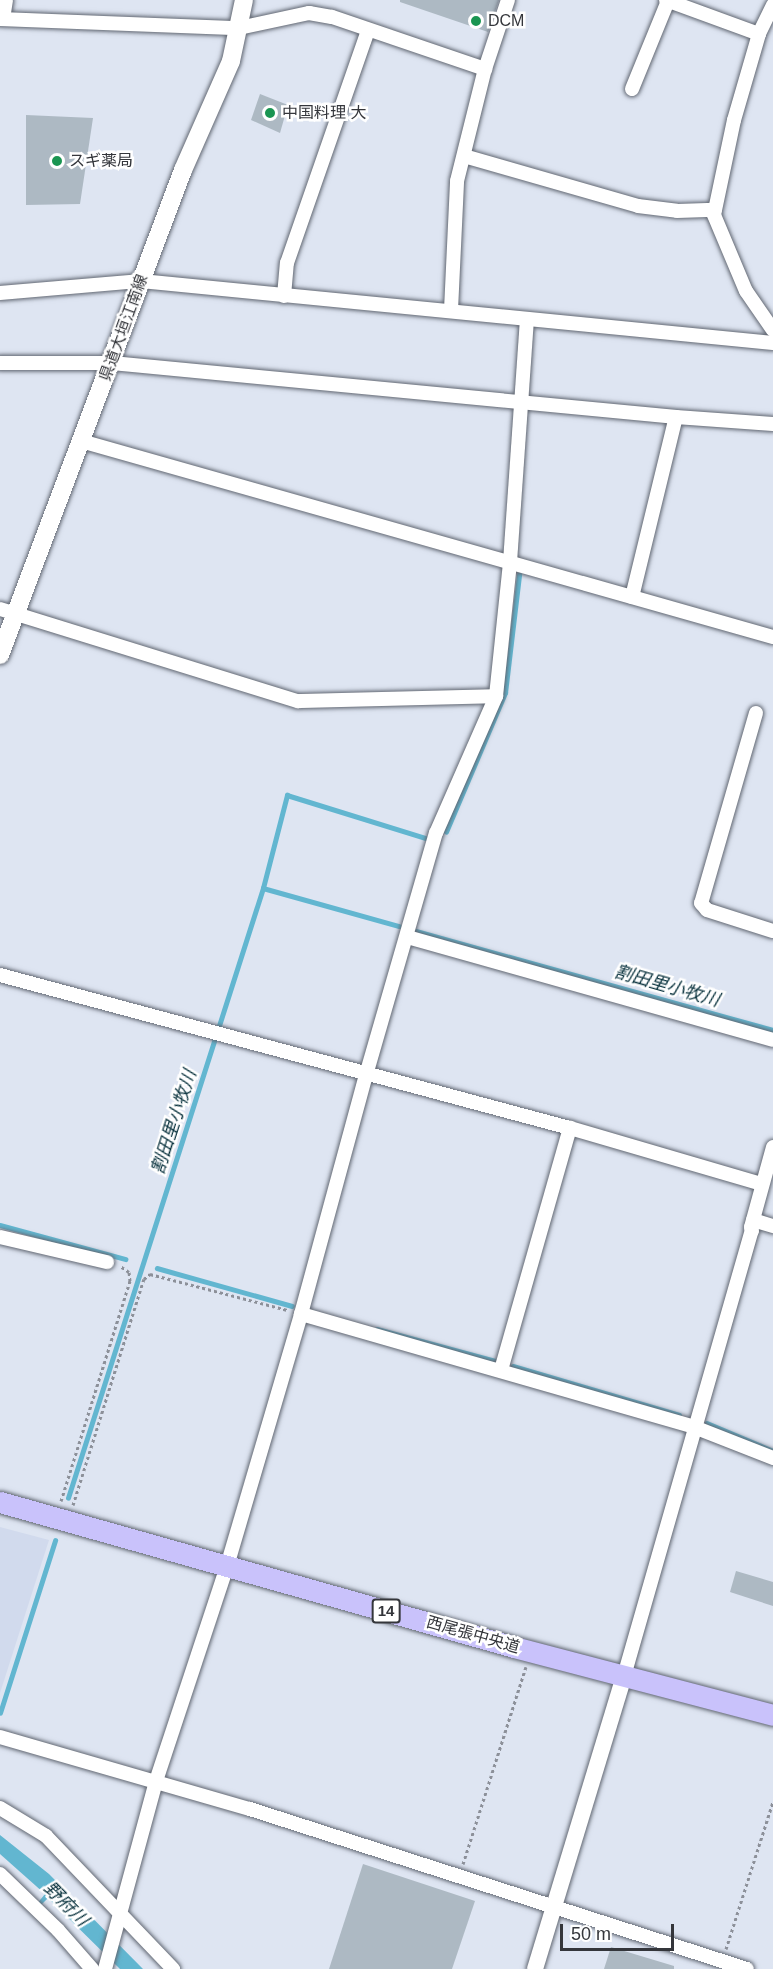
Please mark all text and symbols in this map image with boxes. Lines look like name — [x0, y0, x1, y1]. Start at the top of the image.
place label: DCM — [488, 11, 524, 31]
marker: DCM — [469, 14, 483, 28]
place label: 中国料理 大 — [282, 103, 366, 123]
marker: 中国料理 大 — [263, 106, 277, 120]
place label: スギ薬局 — [69, 151, 133, 171]
marker: スギ薬局 — [50, 154, 64, 168]
street label: 県道大垣江南線 — [96, 272, 152, 384]
water label: 割田里小牧川 — [612, 961, 722, 1011]
water label: 割田里小牧川 — [147, 1067, 201, 1177]
road number: 14 — [371, 1599, 401, 1623]
street label: 西尾張中央道 — [424, 1613, 522, 1657]
water label: 野府川 — [39, 1877, 93, 1931]
scale bar — [563, 1912, 677, 1950]
text: 50 m — [571, 1924, 611, 1944]

